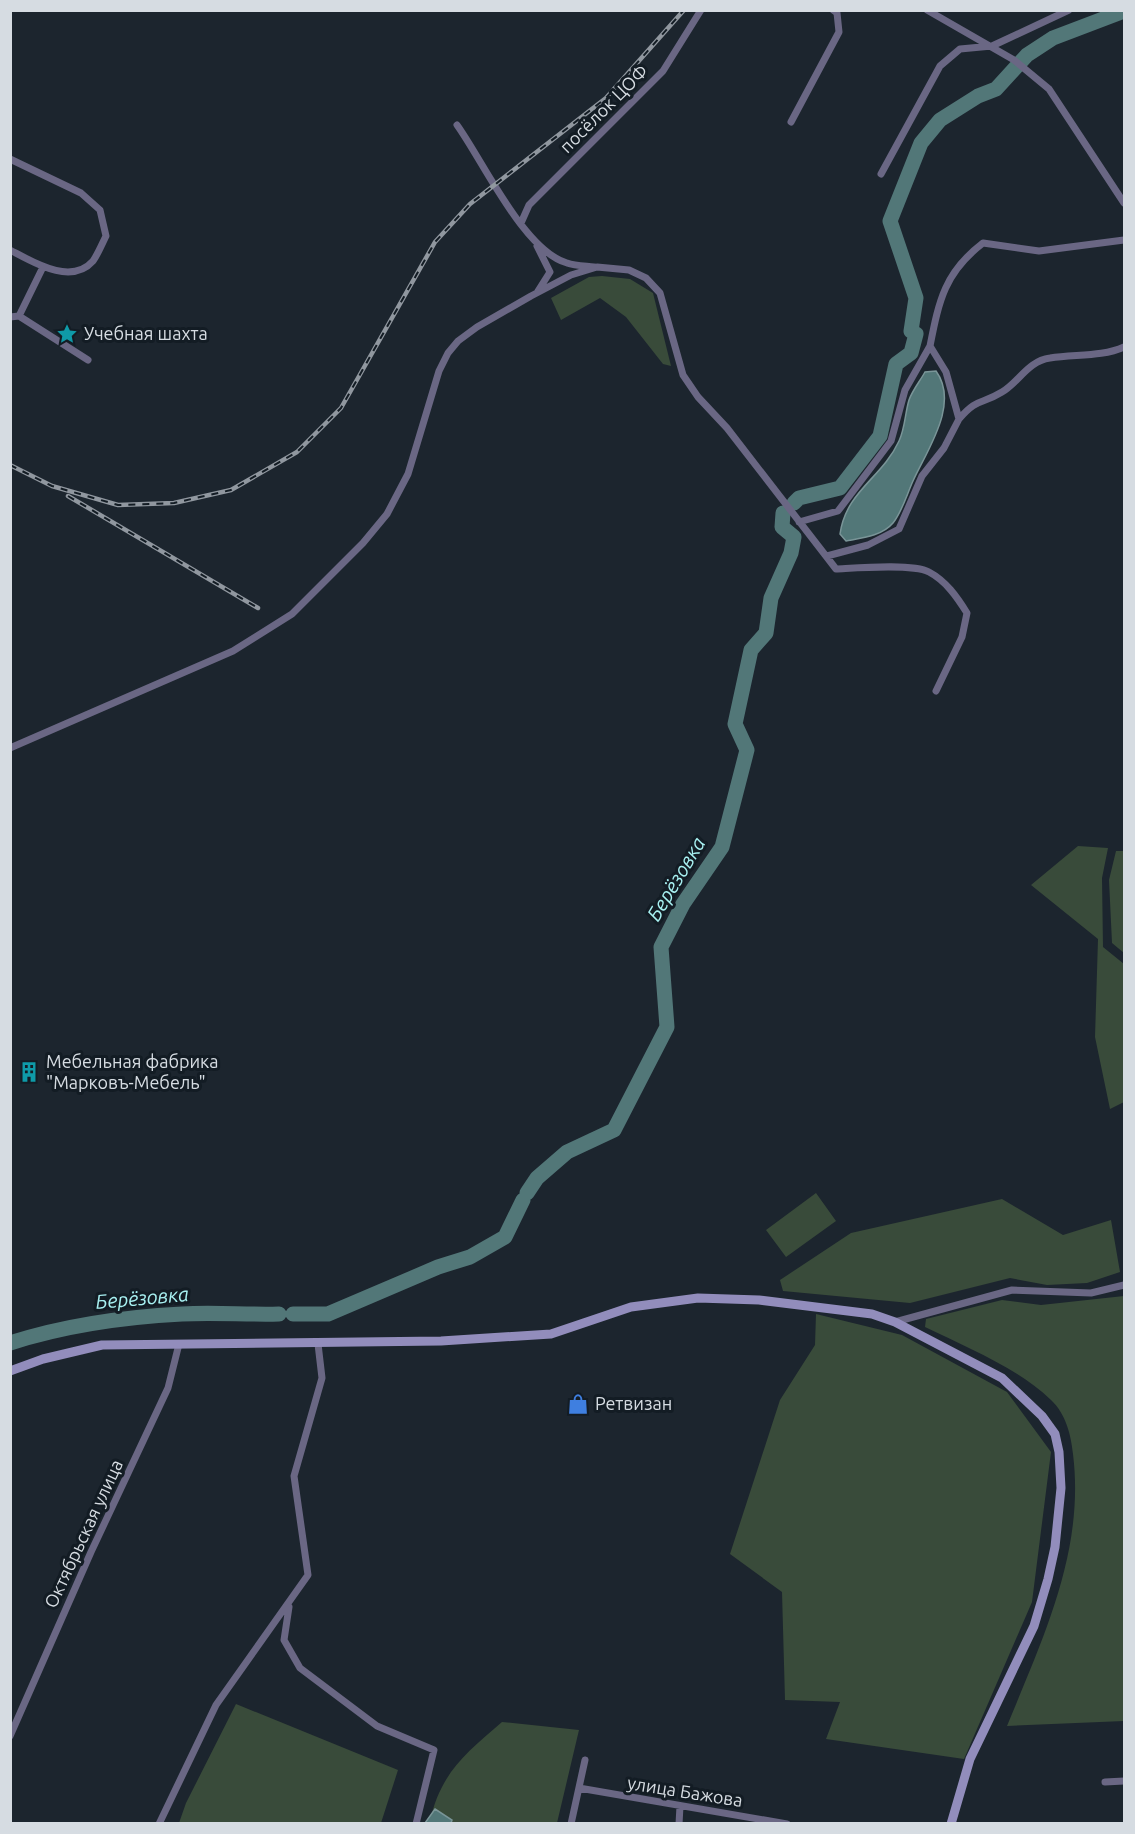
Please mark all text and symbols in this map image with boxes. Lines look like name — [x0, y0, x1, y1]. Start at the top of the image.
street label: посёлок ЦОФ — [555, 60, 651, 156]
place icon: Учебная шахта — [55, 322, 79, 346]
place label: Учебная шахта — [84, 323, 208, 343]
water label: Берёзовка — [642, 833, 710, 925]
place label: Мебельная фабрика "Марковъ-Мебель" — [46, 1051, 219, 1092]
building icon: Мебельная фабрика "Марковъ-Мебель" — [17, 1060, 41, 1084]
water label: Берёзовка — [94, 1282, 190, 1313]
shop icon: Ретвизан — [566, 1392, 590, 1416]
place label: Ретвизан — [595, 1393, 672, 1413]
street label: Октябрьская улица — [40, 1456, 126, 1611]
street label: улица Бажова — [626, 1772, 744, 1810]

